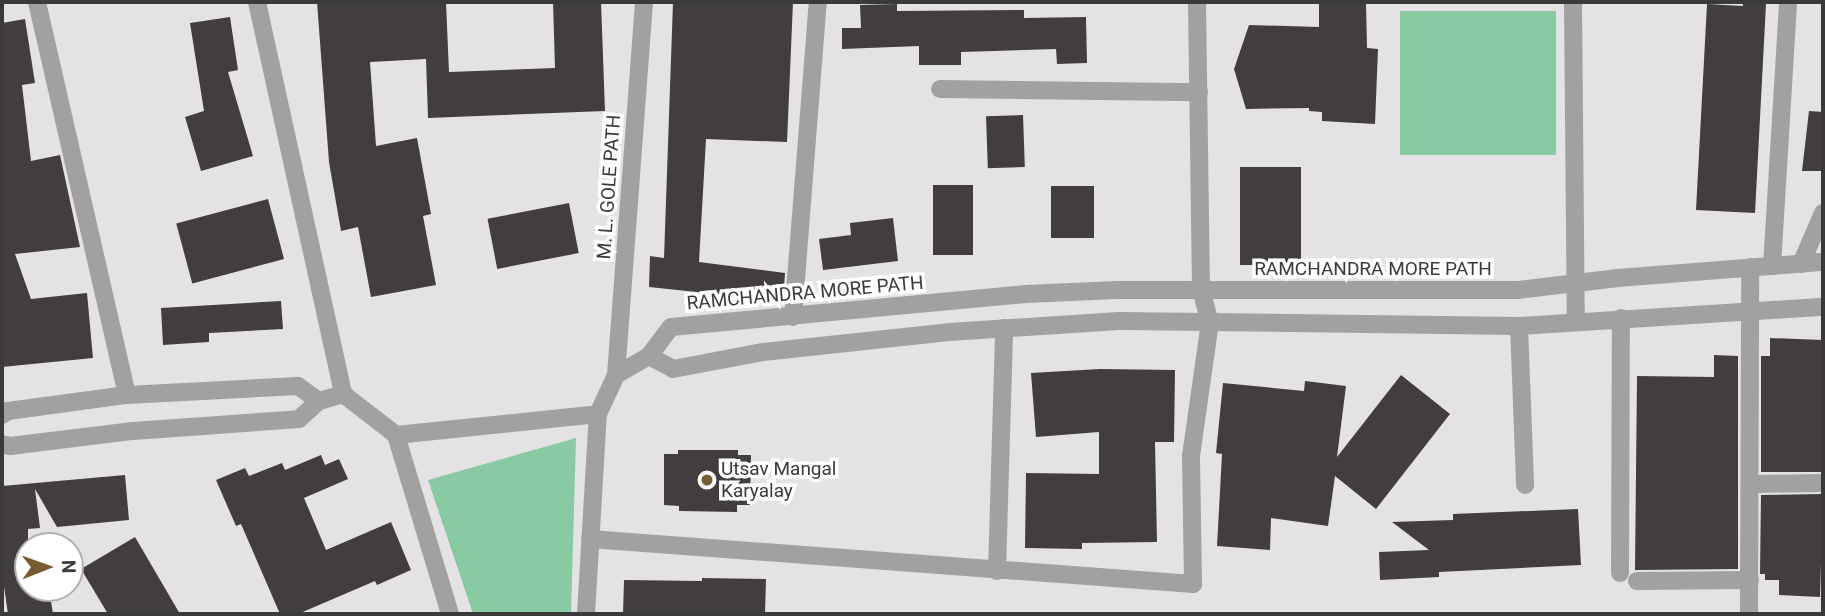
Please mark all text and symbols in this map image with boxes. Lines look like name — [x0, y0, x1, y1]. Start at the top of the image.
street label: M. L. GOLE PATH — [593, 114, 625, 260]
street label: RAMCHANDRA MORE PATH — [1254, 258, 1492, 280]
street label: RAMCHANDRA MORE PATH — [686, 271, 924, 315]
place label: Utsav Mangal Karyalay — [721, 458, 836, 502]
marker: Utsav Mangal Karyalay — [699, 472, 715, 488]
north arrow — [14, 532, 84, 602]
text: N — [57, 560, 80, 574]

